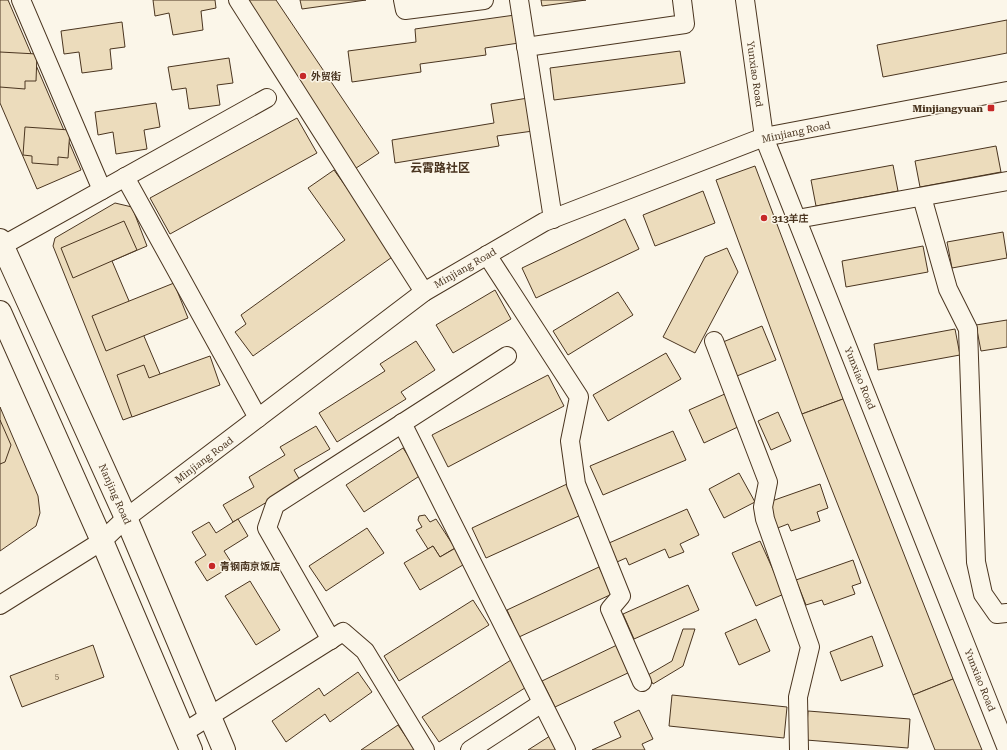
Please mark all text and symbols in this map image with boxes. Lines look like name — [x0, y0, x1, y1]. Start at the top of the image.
street label: Yunxiao Road — [745, 40, 765, 108]
marker: 外贸街 — [298, 71, 308, 81]
place label: 外贸街 — [311, 71, 341, 82]
place label: Minjiangyuan — [913, 103, 983, 114]
marker: Minjiangyuan — [986, 103, 996, 113]
street label: Minjiang Road — [761, 119, 832, 145]
district label: 云霄路社区 — [410, 161, 470, 175]
marker: 313羊庄 — [759, 213, 769, 223]
place label: 313羊庄 — [772, 213, 809, 224]
street label: Minjiang Road — [432, 245, 499, 290]
street label: Yunxiao Road — [842, 345, 878, 411]
street label: Minjiang Road — [173, 434, 236, 485]
street label: Nanjing Road — [97, 462, 134, 527]
marker: 青钢南京饭店 — [207, 561, 217, 571]
place label: 青钢南京饭店 — [220, 561, 280, 572]
street label: Yunxiao Road — [962, 647, 998, 713]
house number: 5 — [55, 672, 60, 681]

